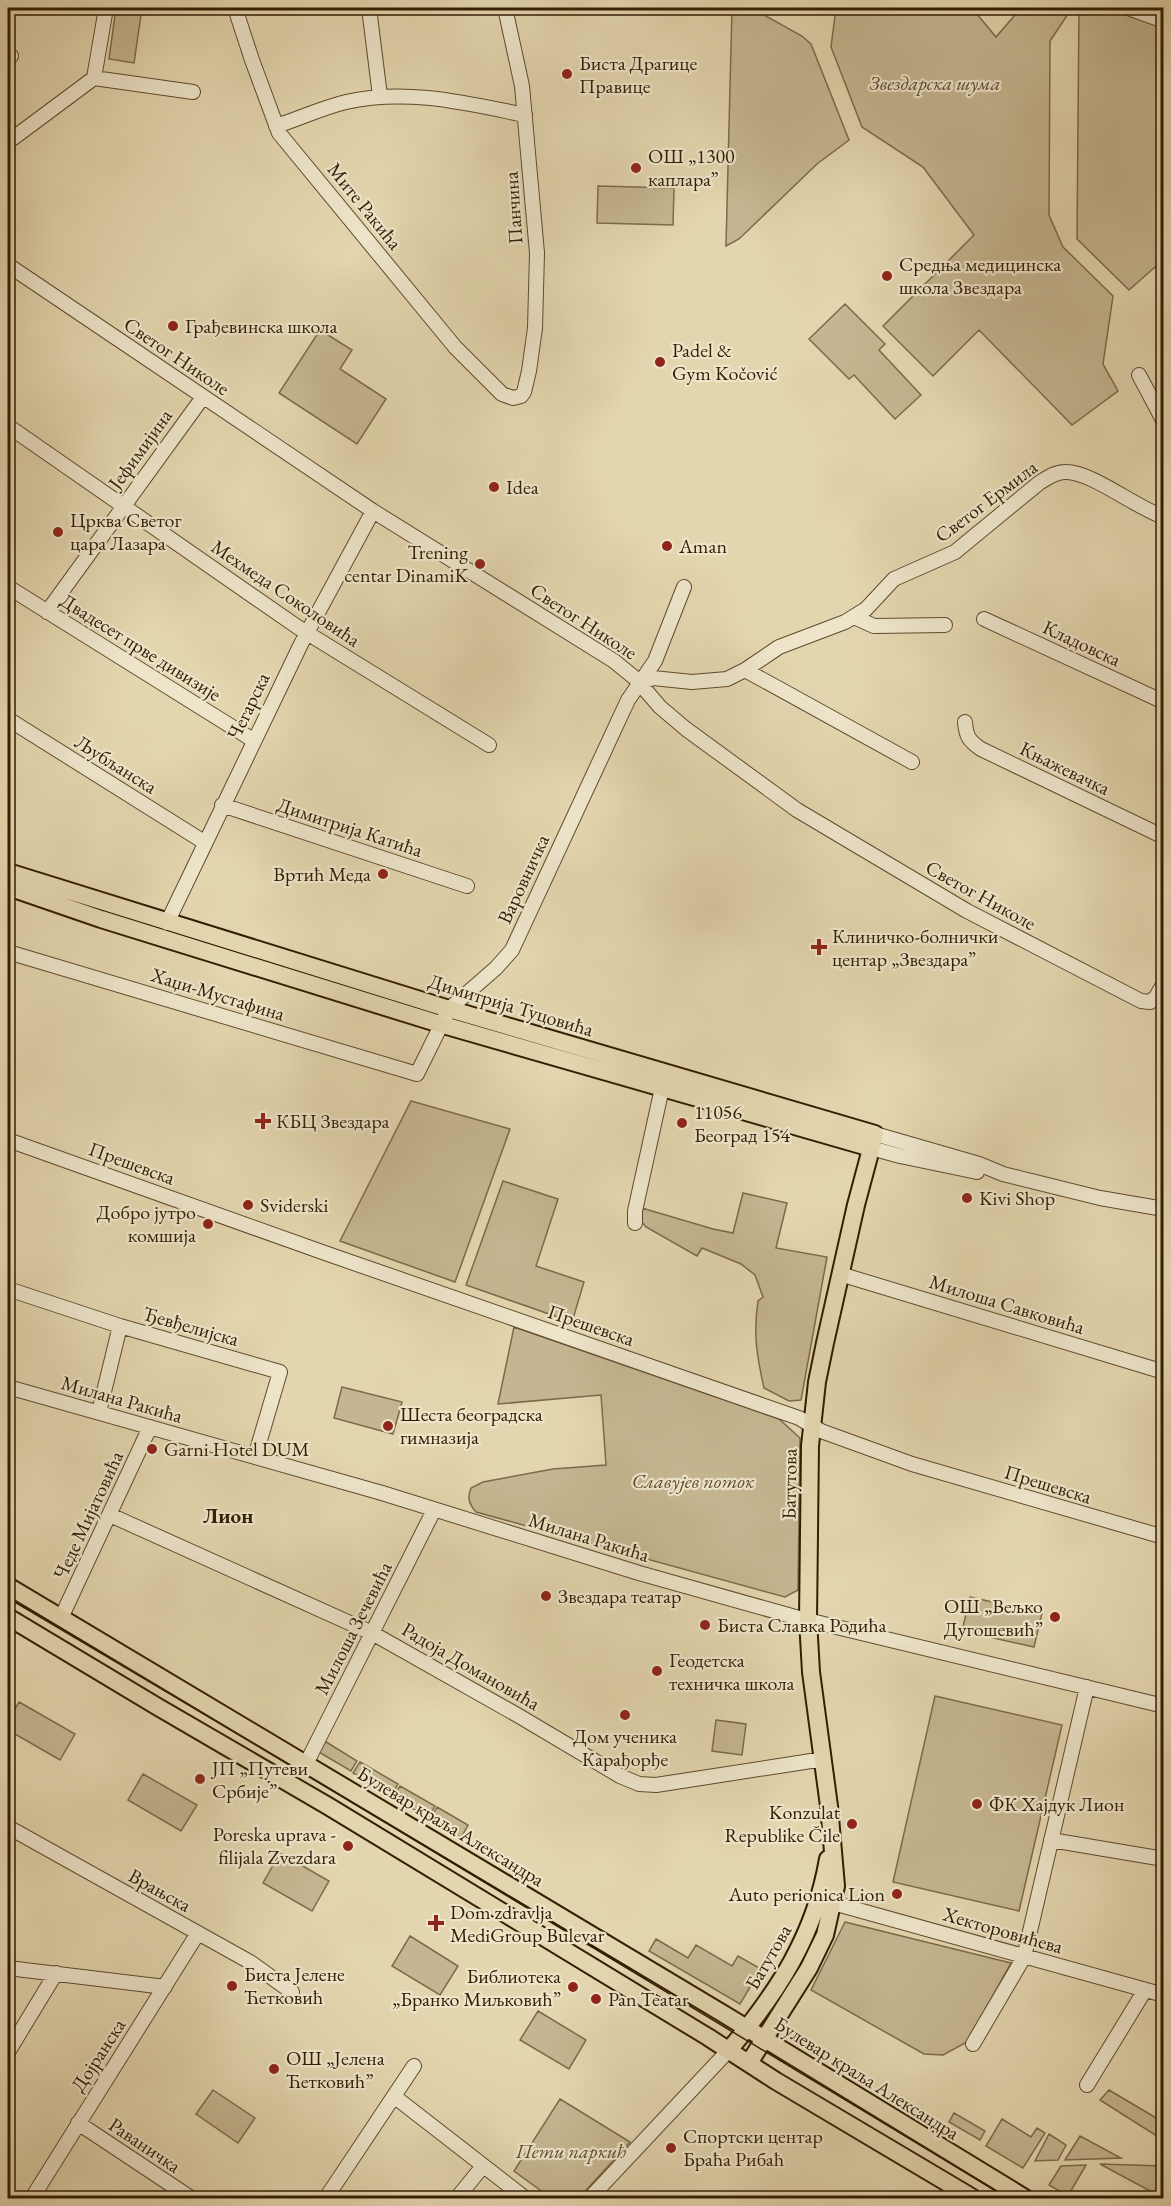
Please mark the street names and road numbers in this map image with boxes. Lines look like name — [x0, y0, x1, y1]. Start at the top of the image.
street label: Мите Ракића — [322, 157, 408, 255]
street label: Панчина — [497, 171, 529, 245]
street label: Светог Николе — [119, 311, 235, 401]
street label: Јефимијина — [101, 404, 178, 496]
street label: Светог Ермила — [930, 454, 1042, 548]
street label: Мехмеда Соколовића — [206, 533, 366, 653]
street label: Светог Николе — [526, 577, 643, 665]
street label: Двадесет прве дивизије — [56, 587, 226, 707]
street label: Кладовска — [1039, 614, 1125, 672]
street label: Чегарска — [221, 668, 275, 744]
street label: Љубљанска — [70, 729, 162, 799]
street label: Књажевачка — [1016, 735, 1114, 801]
street label: Димитрија Катића — [274, 791, 426, 863]
street label: Варовничка — [491, 830, 555, 928]
street label: Светог Николе — [921, 854, 1041, 936]
street label: Хаџи-Мустафина — [147, 961, 288, 1027]
street label: Димитрија Туцовића — [425, 968, 597, 1042]
street label: Прешевска — [85, 1135, 179, 1191]
street label: Милоша Савковића — [926, 1268, 1088, 1340]
street label: Прешевска — [544, 1298, 638, 1352]
street label: Ђевђелијска — [140, 1300, 242, 1352]
street label: Милана Ракића — [58, 1369, 186, 1429]
street label: Чеде Мијатовића — [47, 1447, 129, 1583]
street label: Батутова — [775, 1448, 803, 1520]
street label: Прешевска — [1001, 1458, 1095, 1510]
street label: Милана Ракића — [525, 1506, 653, 1568]
street label: Милоша Зечевића — [308, 1557, 398, 1699]
street label: Радоја Домановића — [397, 1616, 545, 1716]
street label: Булевар краља Александра — [353, 1760, 549, 1892]
street label: Врањска — [124, 1862, 196, 1918]
street label: Хекторовићева — [939, 1900, 1066, 1960]
street label: Батутова — [739, 1920, 797, 1994]
street label: Булевар краља Александра — [770, 2010, 964, 2146]
street label: Дојранска — [65, 2014, 131, 2096]
street label: Раваничка — [104, 2111, 186, 2179]

